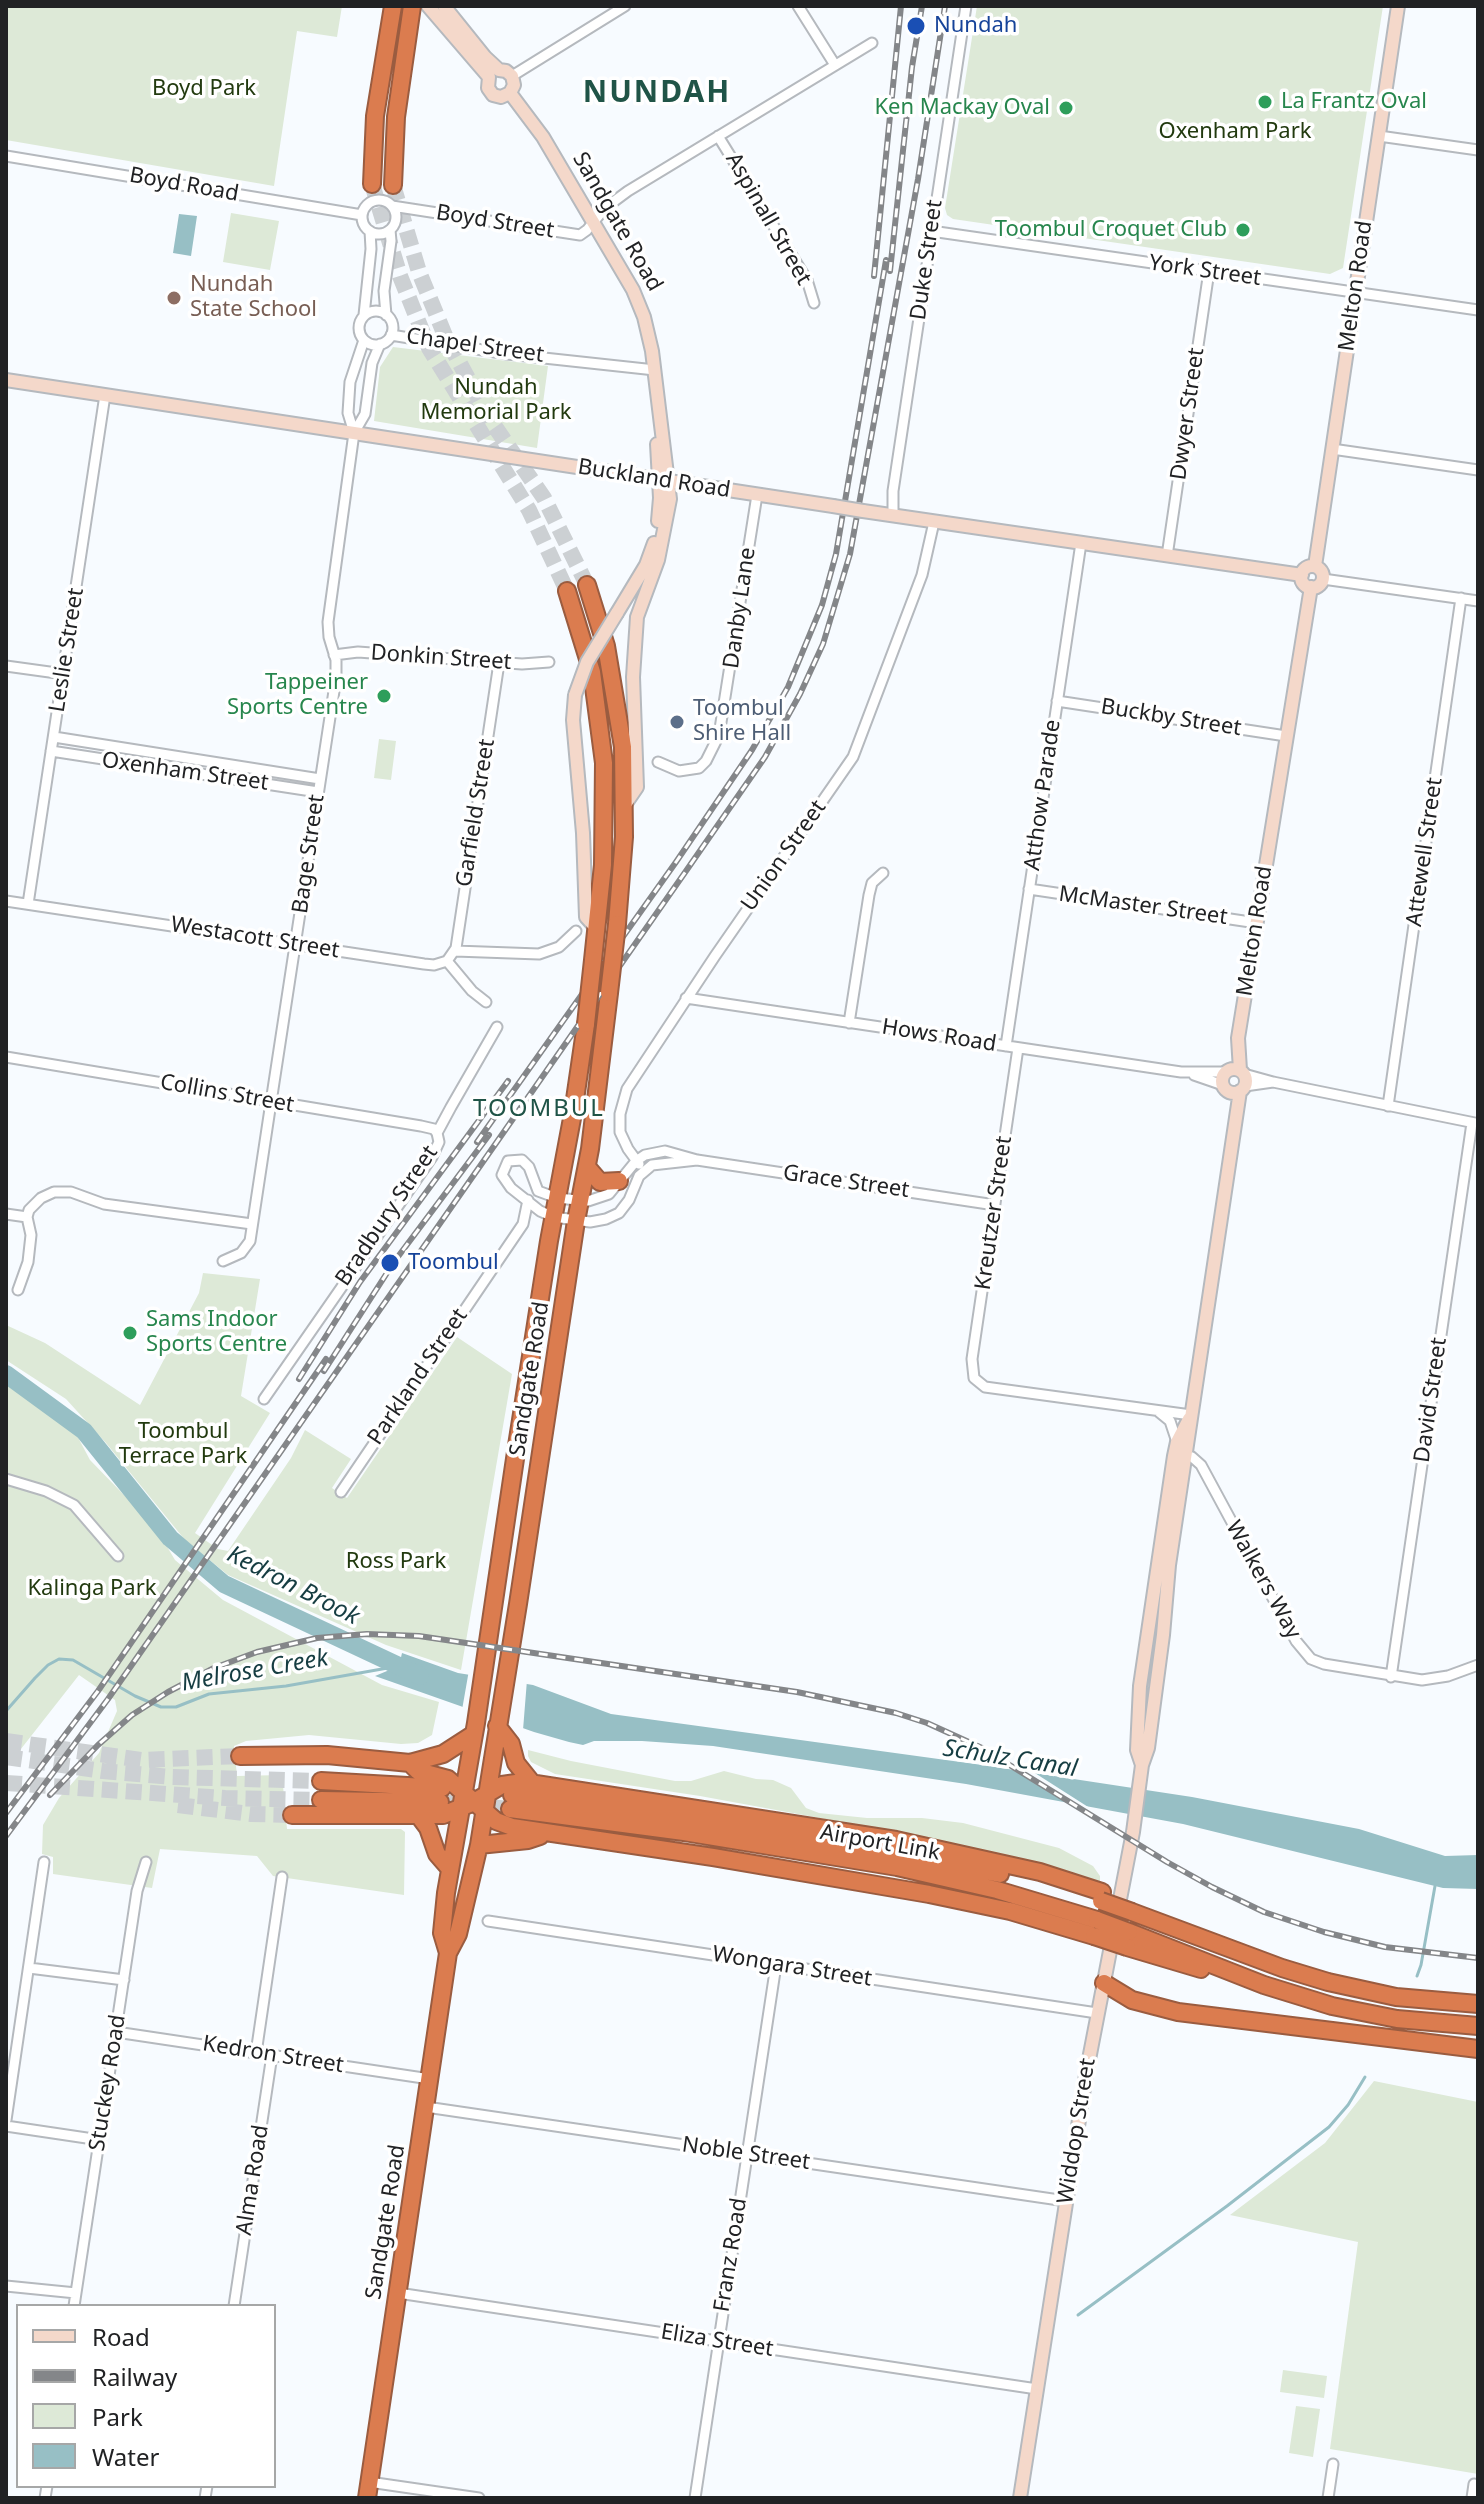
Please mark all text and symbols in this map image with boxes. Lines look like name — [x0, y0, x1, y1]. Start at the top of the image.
place label: Nundah — [934, 13, 1017, 39]
marker: Nundah — [905, 15, 927, 37]
district label: NUNDAH — [583, 75, 731, 111]
park label: Boyd Park — [152, 76, 256, 102]
place label: La Frantz Oval — [1281, 89, 1427, 115]
marker: La Frantz Oval — [1256, 93, 1274, 111]
place label: Ken Mackay Oval — [874, 95, 1050, 121]
marker: Ken Mackay Oval — [1057, 99, 1075, 117]
park label: Oxenham Park — [1158, 119, 1312, 145]
street label: Sandgate Road — [566, 148, 668, 296]
street label: Aspinall Street — [720, 148, 816, 290]
street label: Boyd Road — [127, 162, 241, 208]
street label: Duke Street — [906, 198, 948, 322]
street label: Boyd Street — [434, 200, 556, 244]
place label: Toombul Croquet Club — [995, 217, 1227, 243]
street label: Melton Road — [1334, 219, 1378, 353]
marker: Toombul Croquet Club — [1234, 221, 1252, 239]
street label: York Street — [1147, 250, 1263, 292]
place label: Nundah State School — [190, 272, 317, 324]
marker: Nundah State School — [165, 289, 183, 307]
street label: Chapel Street — [405, 323, 545, 369]
street label: Dwyer Street — [1166, 346, 1210, 482]
park label: Nundah Memorial Park — [420, 375, 572, 426]
street label: Buckland Road — [576, 454, 732, 504]
street label: Danby Lane — [718, 546, 762, 670]
street label: Leslie Street — [44, 586, 90, 714]
street label: Donkin Street — [370, 640, 512, 676]
place label: Tappeiner Sports Centre — [227, 670, 368, 722]
marker: Tappeiner Sports Centre — [375, 687, 393, 705]
street label: Buckby Street — [1099, 694, 1243, 742]
place label: Toombul Shire Hall — [693, 696, 791, 748]
marker: Toombul Shire Hall — [668, 713, 686, 731]
street label: Atthow Parade — [1019, 718, 1067, 872]
street label: Garfield Street — [451, 737, 501, 889]
street label: Oxenham Street — [100, 747, 270, 797]
street label: Attewell Street — [1401, 776, 1449, 928]
street label: Bage Street — [288, 793, 330, 915]
street label: Union Street — [736, 795, 832, 917]
street label: Melton Road — [1232, 864, 1278, 998]
street label: McMaster Street — [1057, 881, 1229, 931]
street label: Westacott Street — [169, 912, 341, 964]
street label: Hows Road — [880, 1014, 998, 1058]
street label: Collins Street — [158, 1069, 296, 1119]
district label: TOOMBUL — [473, 1095, 605, 1123]
street label: Kreutzer Street — [970, 1134, 1018, 1292]
street label: Bradbury Street — [330, 1141, 444, 1291]
street label: Grace Street — [781, 1160, 911, 1204]
place label: Toombul — [408, 1250, 499, 1276]
marker: Toombul — [379, 1252, 401, 1274]
street label: Sandgate Road — [505, 1300, 555, 1458]
street label: Parkland Street — [363, 1304, 473, 1450]
place label: Sams Indoor Sports Centre — [146, 1307, 287, 1358]
marker: Sams Indoor Sports Centre — [121, 1324, 139, 1342]
street label: David Street — [1409, 1336, 1453, 1464]
park label: Toombul Terrace Park — [119, 1419, 247, 1470]
street label: Walkers Way — [1220, 1516, 1306, 1644]
water label: Kedron Brook — [222, 1540, 364, 1632]
park label: Ross Park — [346, 1549, 446, 1575]
park label: Kalinga Park — [28, 1576, 156, 1602]
water label: Melrose Creek — [179, 1644, 331, 1698]
water label: Schulz Canal — [941, 1734, 1079, 1784]
street label: Airport Link — [818, 1819, 942, 1867]
street label: Wongara Street — [710, 1941, 874, 1993]
street label: Stuckey Road — [84, 2013, 132, 2153]
street label: Kedron Street — [201, 2031, 345, 2079]
street label: Widdop Street — [1052, 2056, 1102, 2206]
street label: Alma Road — [231, 2123, 275, 2237]
street label: Noble Street — [680, 2132, 812, 2176]
street label: Sandgate Road — [361, 2143, 411, 2301]
street label: Franz Road — [709, 2196, 753, 2314]
legend — [16, 2304, 276, 2488]
street label: Eliza Street — [659, 2319, 775, 2363]
text: Road — [92, 2320, 150, 2353]
text: Railway — [92, 2360, 177, 2393]
text: Park — [92, 2400, 143, 2433]
text: Water — [92, 2440, 159, 2473]

